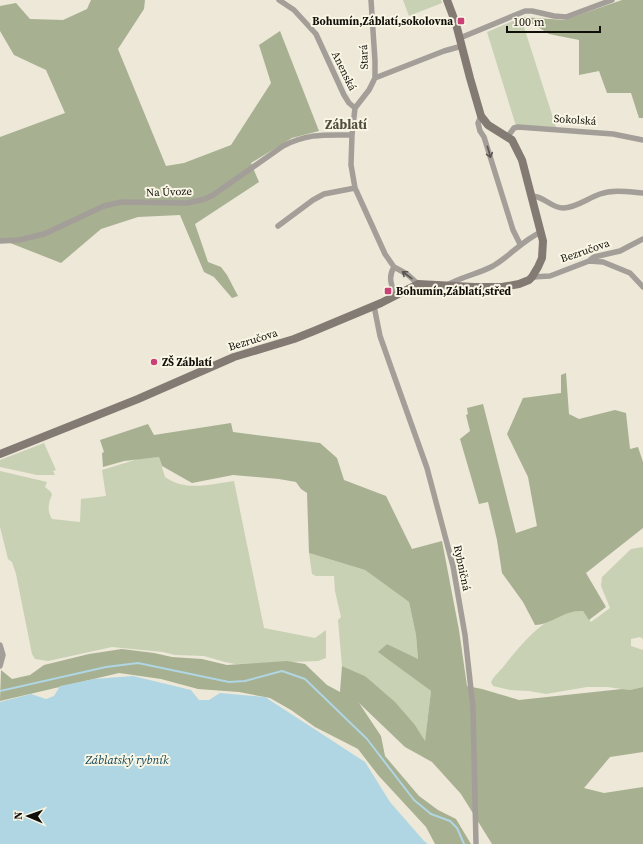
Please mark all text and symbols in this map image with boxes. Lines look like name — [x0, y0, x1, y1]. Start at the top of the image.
scale bar — [507, 8, 600, 34]
place label: Bohumín,Záblatí,sokolovna — [312, 14, 453, 29]
text: 100 m — [513, 14, 545, 30]
marker: Bohumín,Záblatí,sokolovna — [456, 16, 466, 26]
street label: Stará — [356, 44, 372, 70]
street label: Anenská — [328, 49, 360, 94]
street label: Sokolská — [553, 111, 597, 129]
district label: Záblatí — [325, 116, 367, 133]
one-way arrow — [485, 145, 493, 158]
street label: Na Úvoze — [146, 184, 193, 200]
street label: Bezručova — [558, 235, 612, 266]
one-way arrow — [401, 270, 412, 279]
place label: Bohumín,Záblatí,střed — [396, 284, 512, 299]
marker: Bohumín,Záblatí,střed — [383, 286, 393, 296]
street label: Bezručova — [226, 325, 280, 355]
place label: ZŠ Záblatí — [162, 355, 212, 370]
marker: ZŠ Záblatí — [149, 357, 159, 367]
street label: Rybničná — [450, 544, 474, 593]
water label: Záblatský rybník — [84, 752, 169, 768]
north arrow — [8, 796, 48, 836]
text: N — [11, 811, 26, 820]

